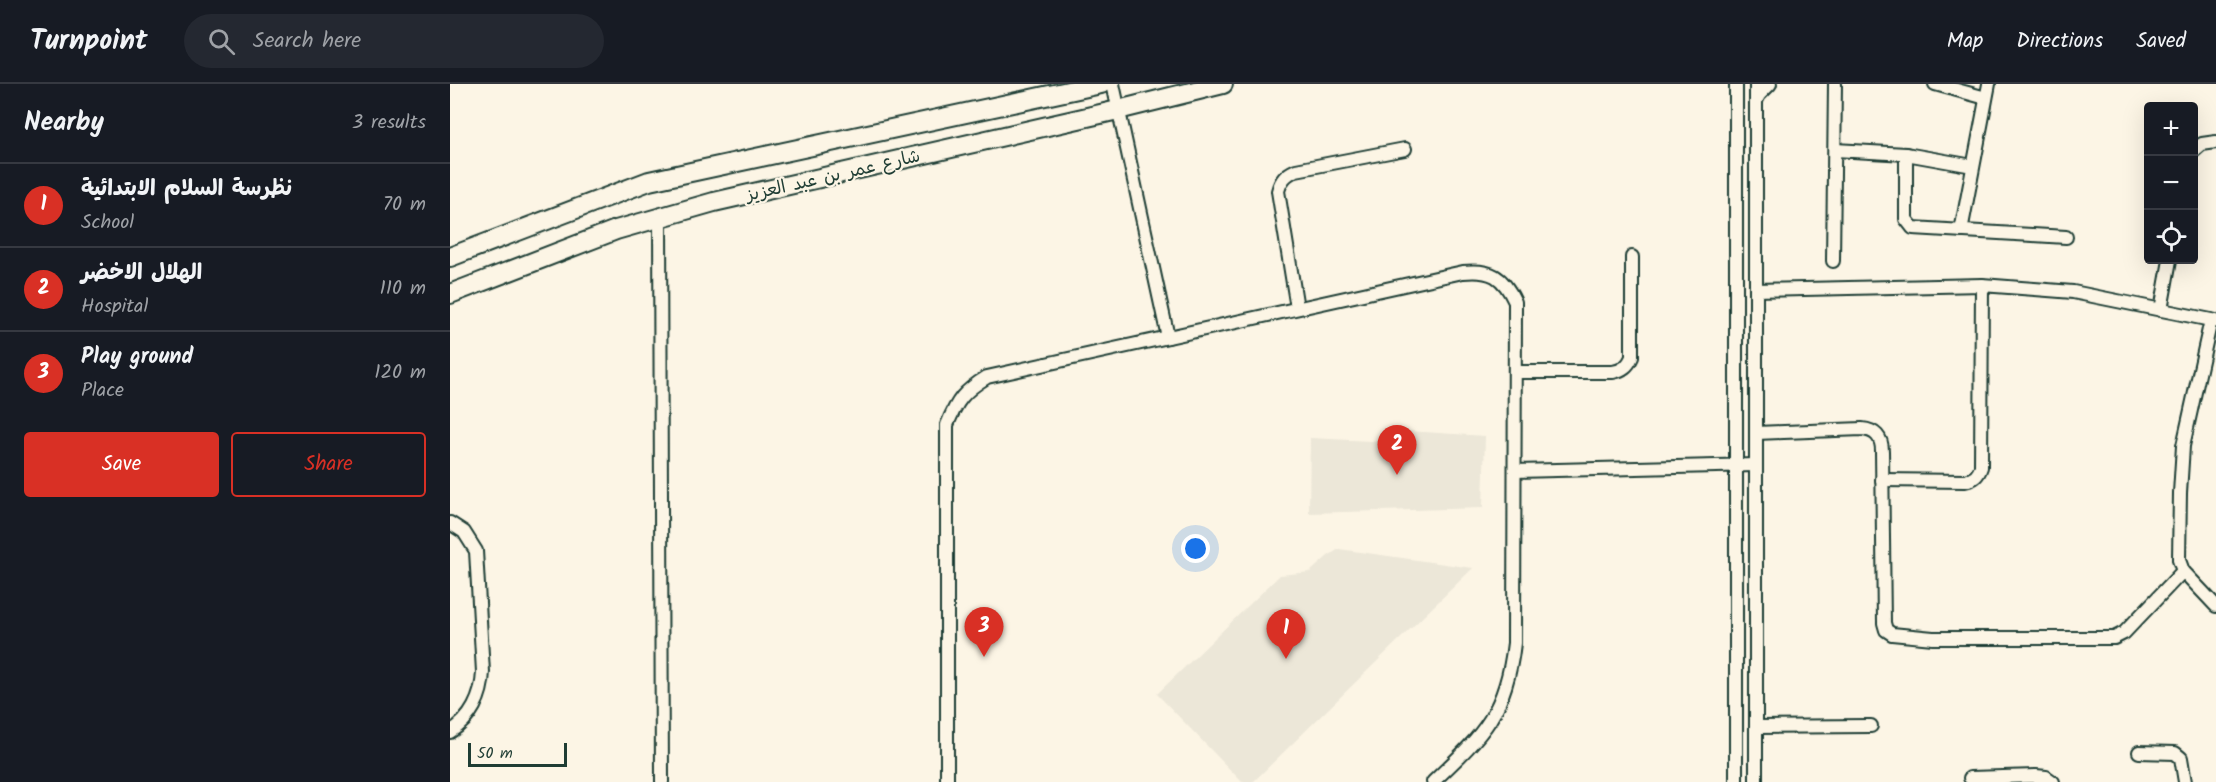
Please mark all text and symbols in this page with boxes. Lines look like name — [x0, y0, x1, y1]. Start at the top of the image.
search box — [184, 14, 604, 68]
text: Turnpoint — [30, 19, 148, 64]
text: Search here — [253, 24, 361, 59]
icon: search — [205, 25, 238, 58]
text: Map — [1947, 25, 1983, 58]
text: Directions — [2016, 25, 2103, 58]
text: Saved — [2136, 25, 2186, 58]
text: Nearby — [24, 102, 104, 144]
map controls — [2144, 102, 2198, 264]
button: + — [2144, 102, 2198, 156]
text: 3 results — [352, 107, 426, 139]
street label: شارع عمر بن عبد العزيز — [741, 142, 923, 211]
button: − — [2144, 156, 2198, 210]
text: نظرسة السلام الابتدائية — [81, 172, 292, 207]
text: 1 — [40, 189, 47, 221]
text: 70 m — [383, 189, 426, 221]
text: School — [81, 207, 134, 239]
button: locate — [2144, 210, 2198, 264]
text: الهلال الاخضر — [81, 256, 202, 291]
text: 2 — [38, 273, 49, 305]
text: 110 m — [380, 273, 426, 305]
text: Hospital — [81, 291, 148, 323]
text: Play ground — [81, 340, 193, 375]
text: 3 — [38, 357, 49, 389]
text: 120 m — [374, 357, 426, 389]
text: Place — [81, 375, 124, 407]
pin: 2 — [1378, 426, 1416, 475]
button: Save — [24, 432, 219, 497]
button: Share — [231, 432, 426, 497]
your location — [1181, 534, 1210, 563]
pin: 3 — [964, 608, 1004, 657]
pin: 1 — [1266, 610, 1306, 659]
scale bar — [468, 740, 567, 768]
text: 50 m — [477, 741, 513, 766]

